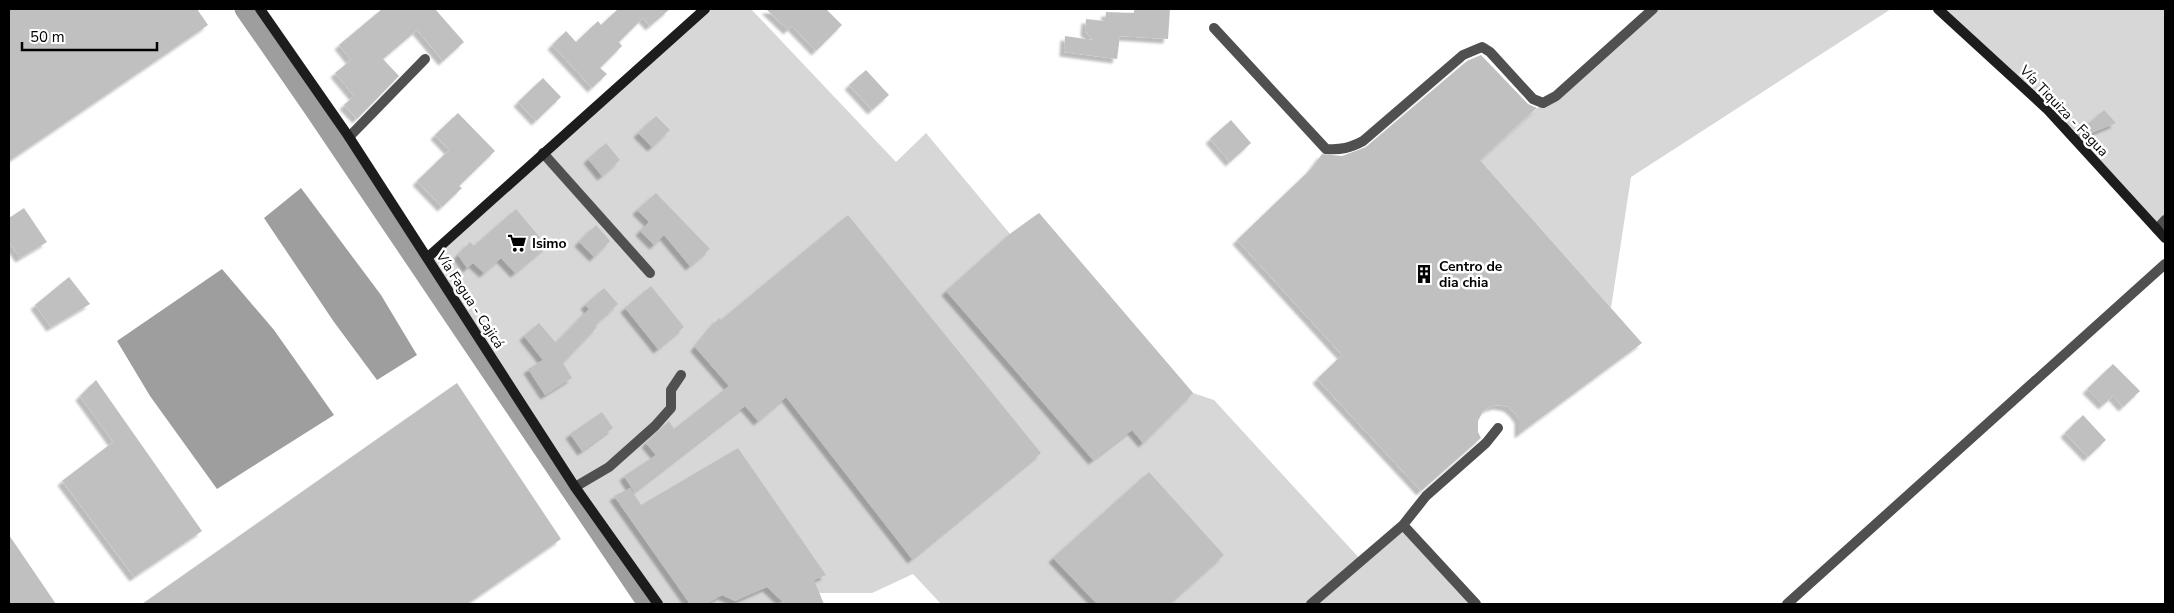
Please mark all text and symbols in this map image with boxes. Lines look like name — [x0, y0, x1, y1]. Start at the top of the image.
scale bar — [22, 20, 158, 52]
text: 50 m — [30, 27, 65, 47]
street label: Vía Tiquiza - Fagua — [2015, 60, 2113, 161]
supermarket icon: Isimo — [506, 232, 528, 254]
place label: Isimo — [532, 234, 567, 253]
street label: Vía Fagua - Cajicá — [431, 247, 509, 352]
place label: Centro de dia chia — [1439, 257, 1503, 292]
building icon: Centro de dia chia — [1413, 263, 1435, 285]

